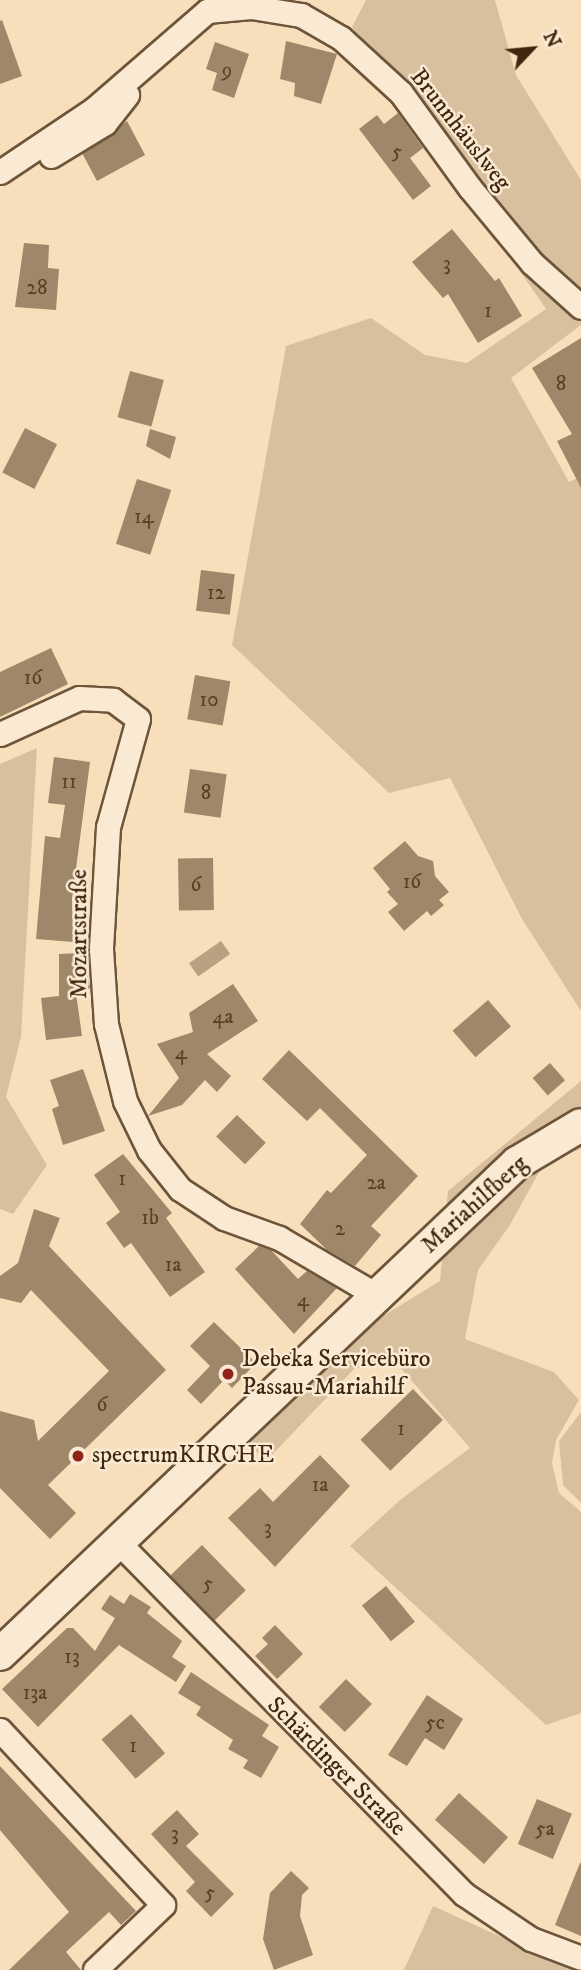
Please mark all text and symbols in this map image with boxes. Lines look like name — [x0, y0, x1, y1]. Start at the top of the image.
north arrow — [497, 14, 567, 84]
text: N — [538, 28, 565, 52]
house number: 9 — [222, 58, 232, 84]
street label: Brunnhäuslweg — [403, 63, 517, 197]
house number: 5 — [392, 139, 402, 165]
house number: 3 — [443, 251, 451, 277]
house number: 28 — [27, 275, 47, 301]
house number: 1 — [484, 298, 492, 324]
house number: 8 — [556, 371, 566, 397]
house number: 14 — [134, 504, 154, 530]
house number: 12 — [207, 580, 225, 606]
house number: 16 — [24, 665, 42, 691]
house number: 10 — [200, 687, 218, 713]
house number: 11 — [61, 769, 77, 795]
house number: 8 — [201, 780, 211, 806]
street label: Mozartstraße — [66, 869, 94, 999]
house number: 16 — [403, 869, 421, 895]
house number: 6 — [191, 872, 201, 898]
house number: 4a — [212, 1004, 234, 1030]
house number: 4 — [175, 1040, 187, 1066]
street label: Mariahilfberg — [416, 1150, 534, 1260]
house number: 1 — [118, 1166, 126, 1192]
house number: 2a — [366, 1170, 386, 1196]
house number: 1b — [141, 1205, 159, 1231]
house number: 2 — [335, 1216, 345, 1242]
house number: 1a — [165, 1252, 181, 1278]
house number: 4 — [297, 1287, 309, 1313]
place label: Debeka Servicebüro Passau-Mariahilf — [242, 1346, 430, 1402]
marker: Debeka Servicebüro Passau-Mariahilf — [220, 1366, 236, 1382]
house number: 6 — [97, 1392, 107, 1418]
house number: 1 — [397, 1416, 405, 1442]
place label: spectrumKIRCHE — [92, 1442, 274, 1470]
marker: spectrumKIRCHE — [70, 1448, 86, 1464]
house number: 1a — [312, 1472, 328, 1498]
house number: 3 — [264, 1515, 272, 1541]
house number: 5 — [203, 1571, 213, 1597]
house number: 13 — [64, 1644, 80, 1670]
house number: 13a — [23, 1680, 47, 1706]
street label: Schärdinger Straße — [260, 1691, 412, 1843]
house number: 5c — [425, 1710, 445, 1736]
house number: 1 — [129, 1733, 137, 1759]
house number: 5a — [535, 1816, 555, 1842]
house number: 3 — [171, 1821, 179, 1847]
house number: 5 — [205, 1880, 215, 1906]

